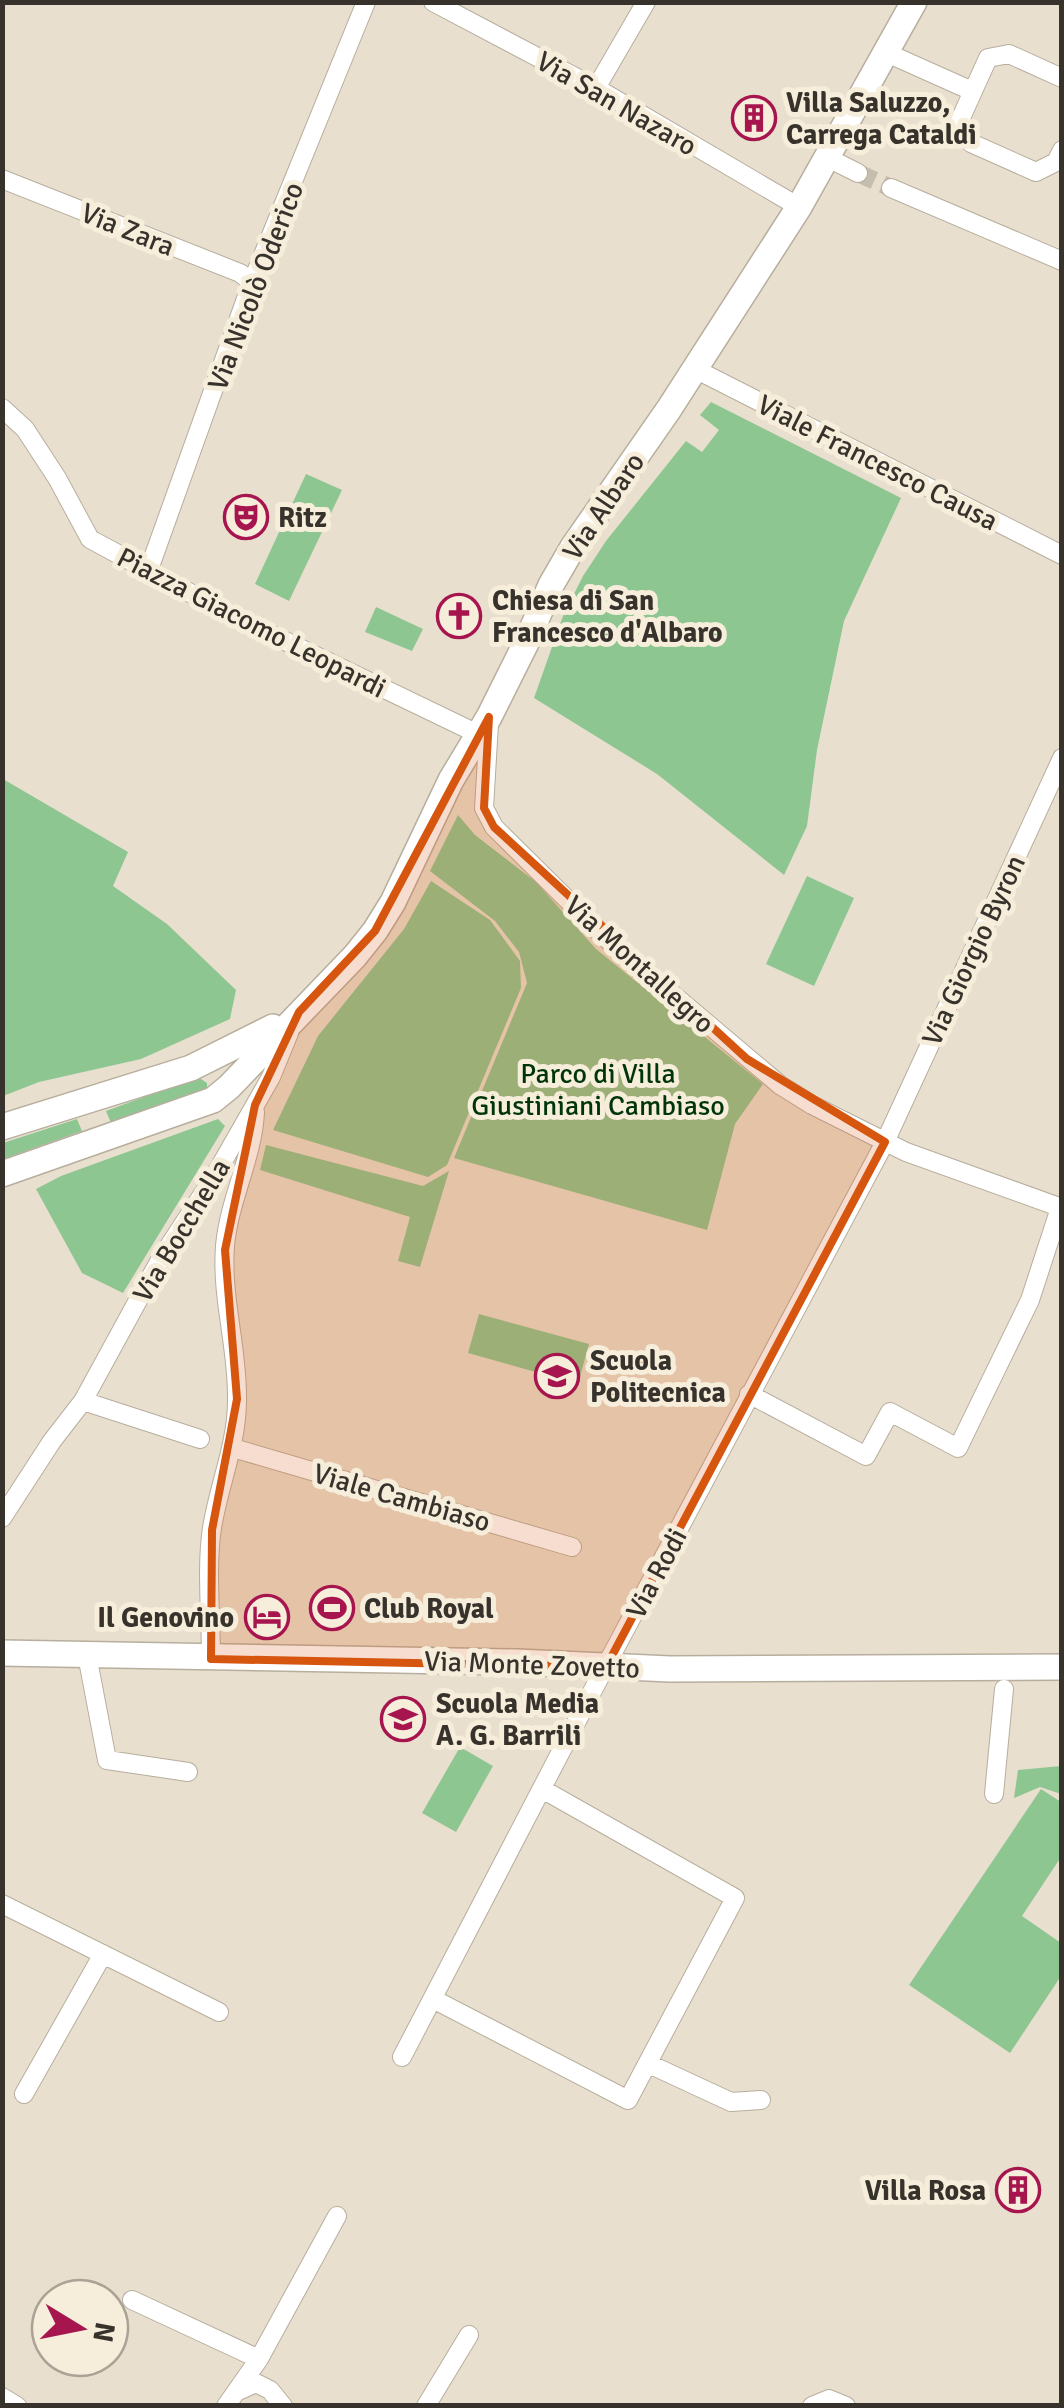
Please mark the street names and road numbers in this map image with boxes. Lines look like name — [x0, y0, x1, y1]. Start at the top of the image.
street label: Via San Nazaro — [530, 44, 703, 163]
street label: Via Nicolò Oderico — [201, 177, 311, 395]
street label: Via Zara — [76, 196, 179, 264]
street label: Viale Francesco Causa — [752, 388, 1003, 538]
street label: Via Albaro — [556, 446, 652, 567]
street label: Piazza Giacomo Leopardi — [111, 540, 392, 706]
street label: Via Giorgio Byron — [915, 850, 1033, 1051]
street label: Via Montallegro — [558, 889, 721, 1041]
street label: Via Bocchella — [126, 1153, 238, 1308]
street label: Viale Cambiaso — [309, 1456, 494, 1539]
street label: Via Rodi — [619, 1522, 695, 1624]
street label: Via Monte Zovetto — [424, 1644, 640, 1686]

